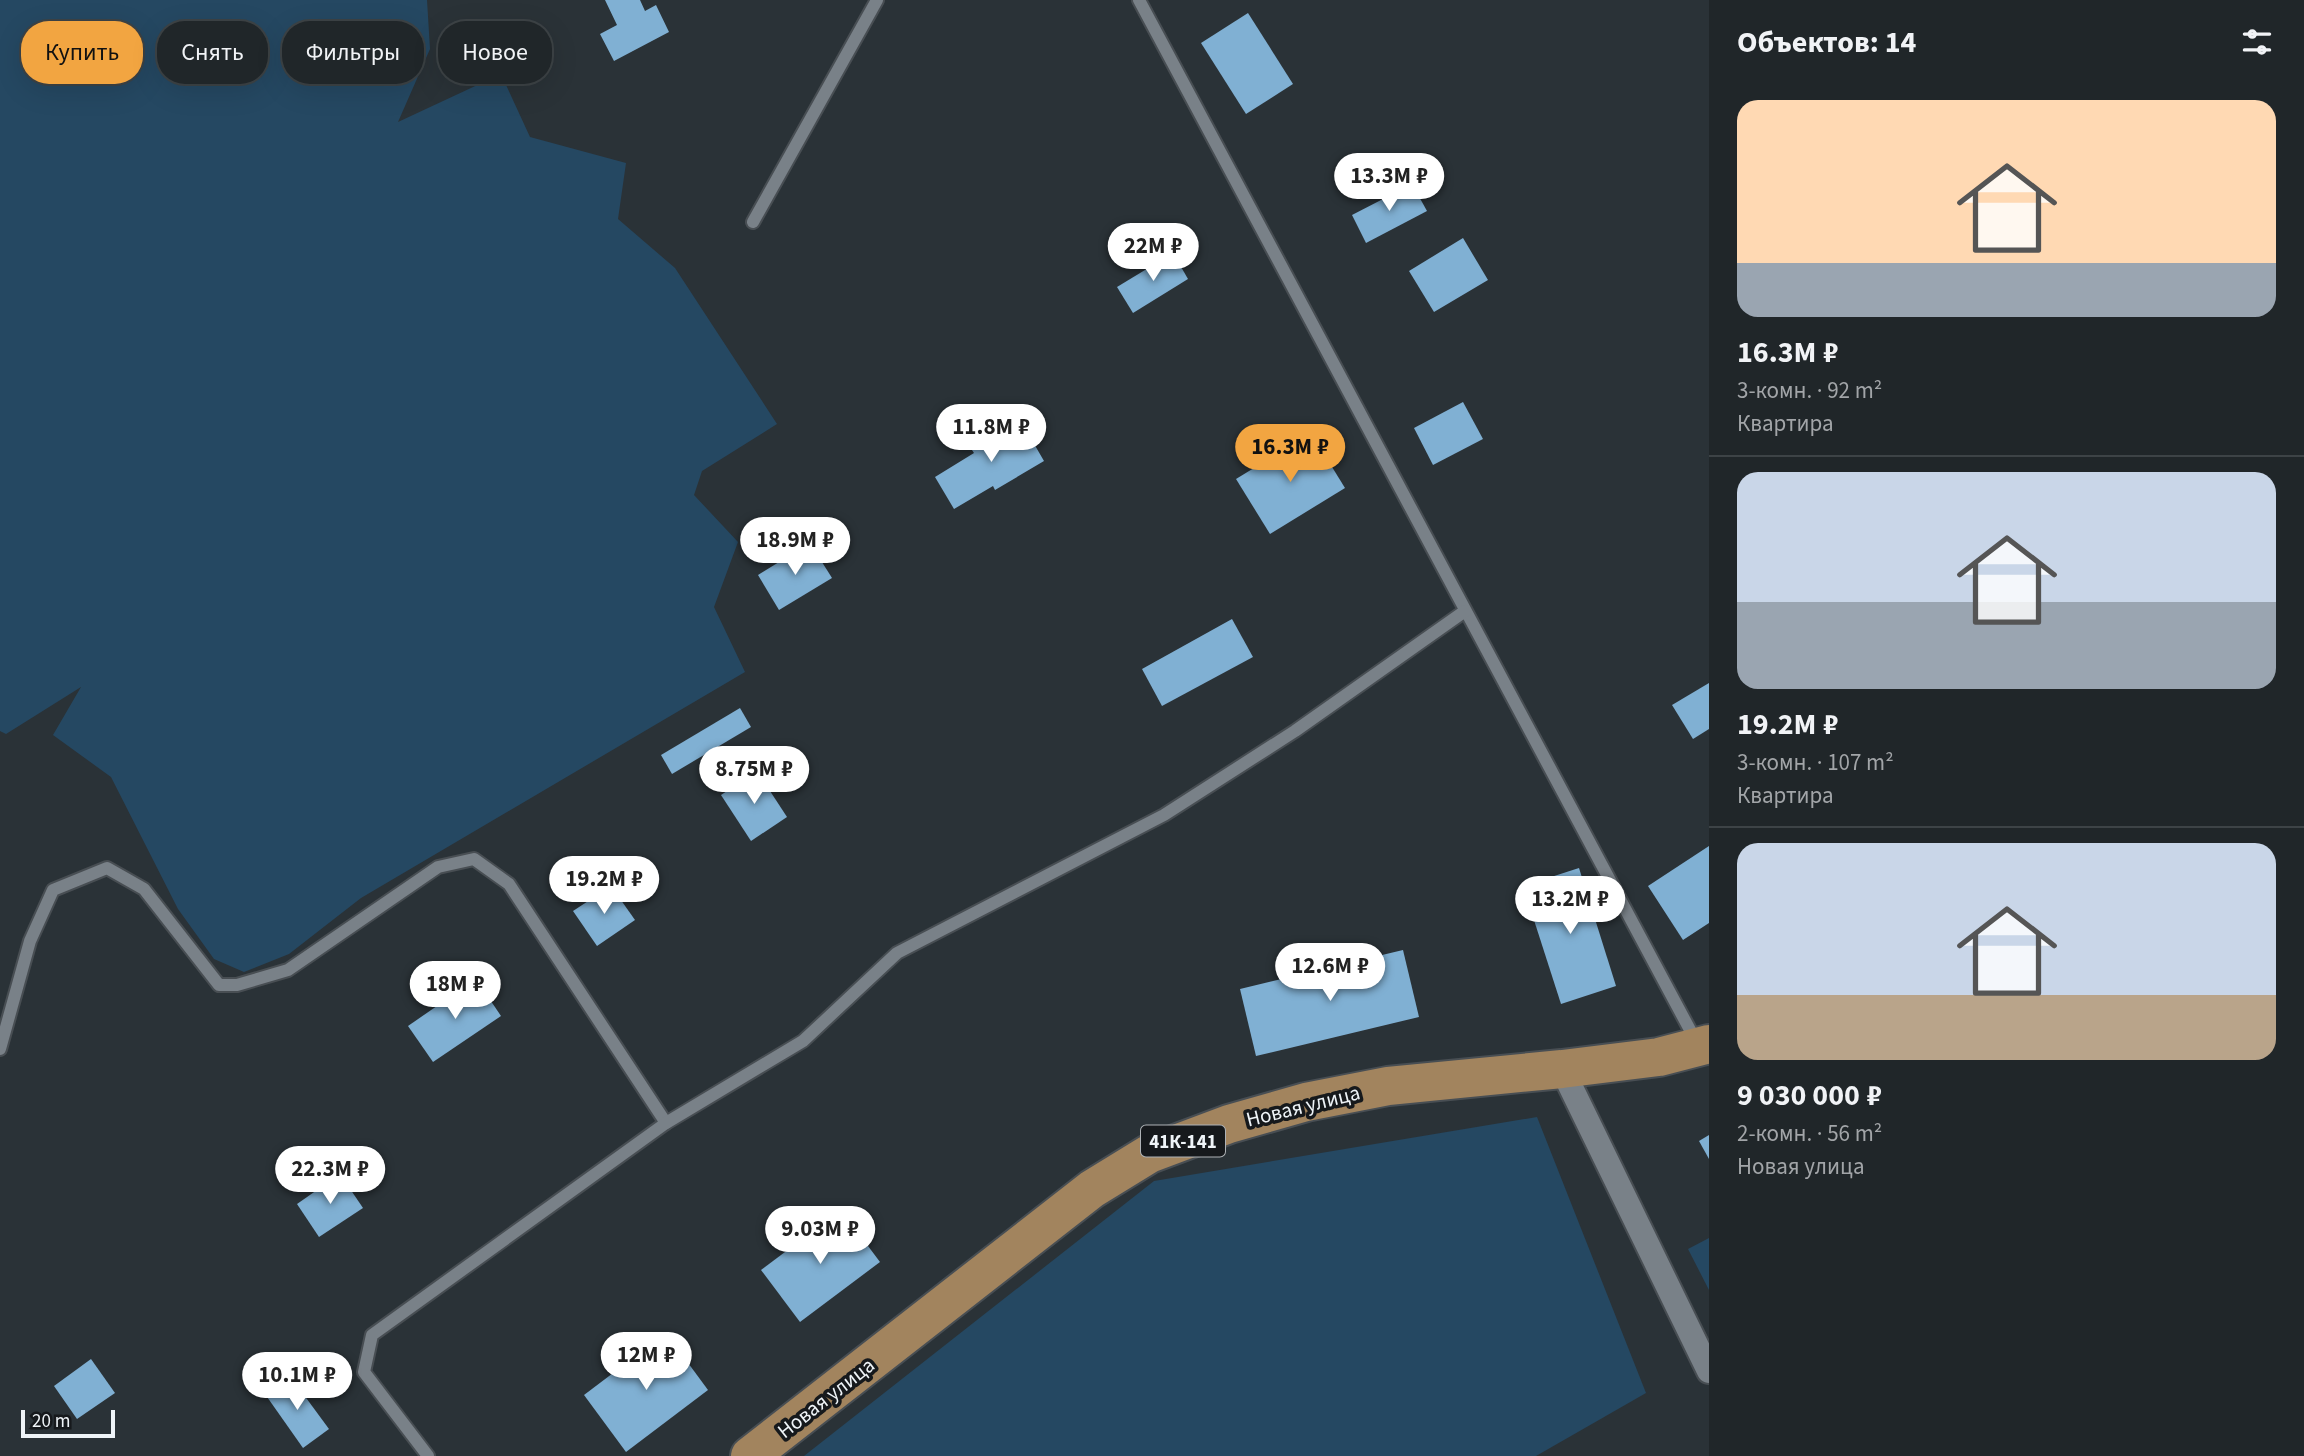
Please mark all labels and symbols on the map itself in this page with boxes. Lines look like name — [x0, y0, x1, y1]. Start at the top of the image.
pin: 13.3M ₽ — [1324, 154, 1454, 213]
pin: 22M ₽ — [1104, 224, 1202, 283]
pin: 11.8M ₽ — [926, 405, 1056, 464]
pin: 16.3M ₽ — [1225, 424, 1355, 484]
pin: 18.9M ₽ — [730, 518, 860, 577]
pin: 8.75M ₽ — [689, 746, 819, 806]
pin: 19.2M ₽ — [539, 856, 669, 916]
pin: 13.2M ₽ — [1505, 876, 1635, 936]
pin: 12.6M ₽ — [1265, 944, 1395, 1003]
pin: 18M ₽ — [406, 962, 504, 1021]
street label: Новая улица — [1243, 1077, 1363, 1135]
road number: 41К-141 — [1141, 1126, 1225, 1156]
pin: 22.3M ₽ — [265, 1146, 395, 1206]
pin: 9.03M ₽ — [755, 1206, 885, 1266]
pin: 12M ₽ — [597, 1332, 695, 1392]
street label: Новая улица — [771, 1350, 881, 1446]
pin: 10.1M ₽ — [232, 1352, 362, 1412]
scale bar — [21, 1407, 116, 1439]

